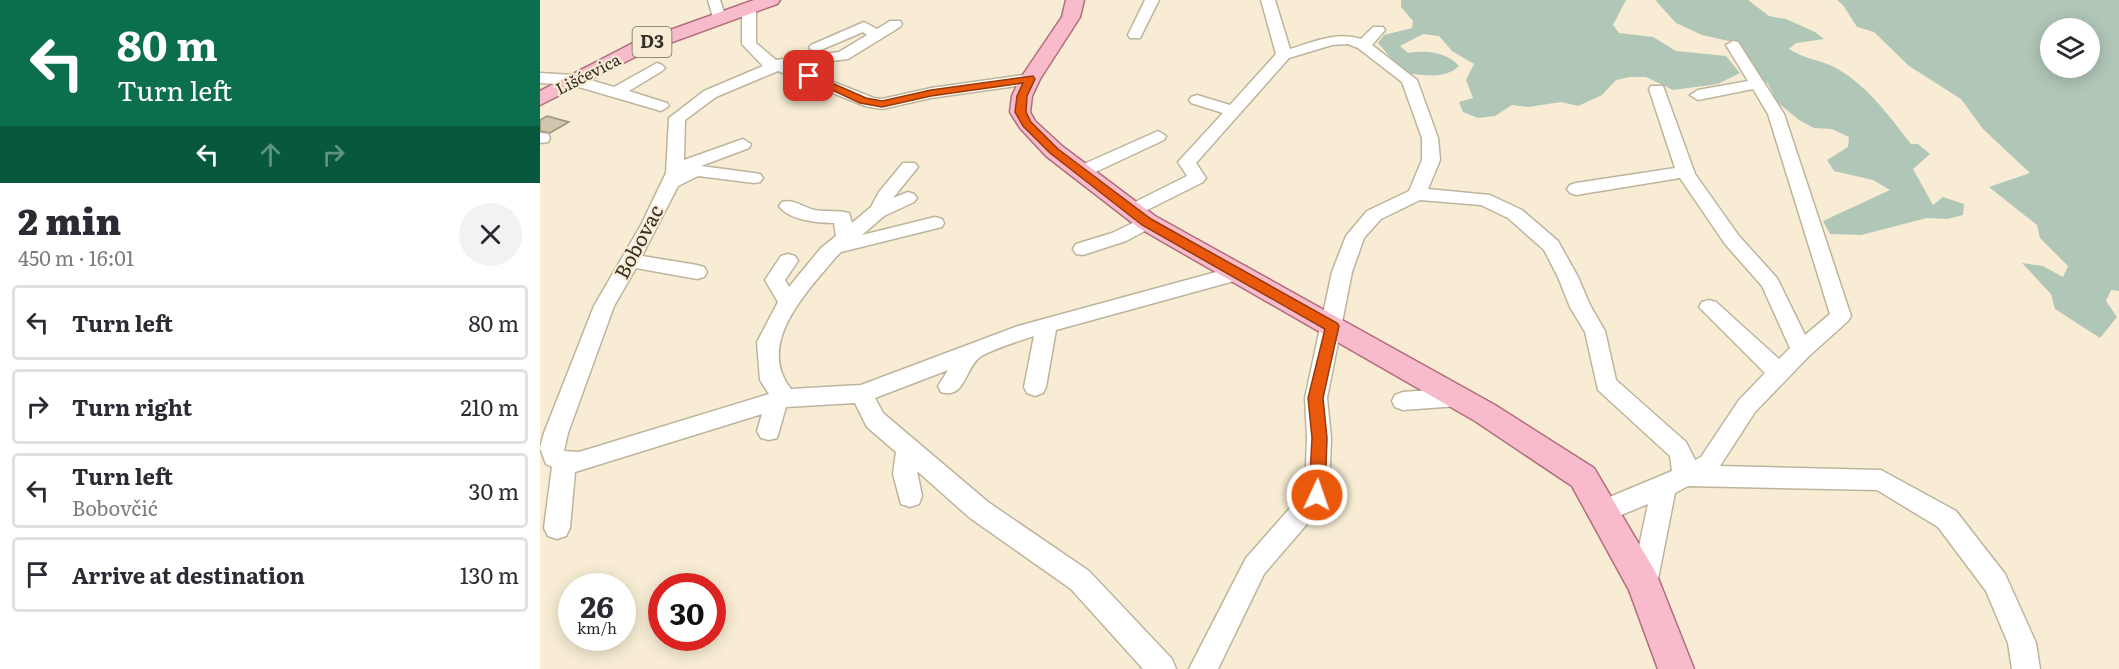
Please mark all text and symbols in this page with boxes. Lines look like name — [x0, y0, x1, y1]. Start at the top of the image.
text: 80 m — [117, 12, 218, 74]
map controls — [2040, 18, 2100, 78]
button: layers — [2040, 18, 2100, 78]
icon: left — [18, 24, 96, 102]
road number: D3 — [632, 27, 672, 57]
street label: Lišćevica — [551, 46, 625, 100]
pin — [783, 50, 834, 101]
icon: arrive — [792, 59, 825, 92]
text: Turn left — [117, 69, 232, 109]
icon: left — [191, 138, 224, 171]
icon: ahead — [254, 138, 287, 171]
icon: right — [317, 138, 350, 171]
text: 2 min — [18, 193, 121, 246]
street label: Bobovac — [605, 199, 669, 283]
button: close — [459, 203, 522, 266]
text: 450 m · 16:01 — [18, 242, 134, 272]
icon: left — [21, 306, 54, 339]
text: Turn left — [72, 306, 173, 339]
text: 80 m — [468, 306, 519, 339]
icon: right — [21, 390, 54, 423]
text: Turn right — [72, 390, 192, 423]
text: 210 m — [460, 390, 519, 423]
text: Turn left — [72, 459, 173, 492]
position arrow — [1285, 463, 1349, 527]
icon: left — [21, 474, 54, 507]
text: 30 m — [469, 474, 519, 507]
text: Bobovčić — [72, 492, 158, 522]
icon: arrive — [21, 558, 54, 591]
text: Arrive at destination — [72, 558, 305, 591]
text: 130 m — [460, 558, 519, 591]
speed limit sign: 30 — [648, 573, 726, 651]
text: 26 — [580, 583, 614, 627]
text: km/h — [577, 616, 617, 639]

